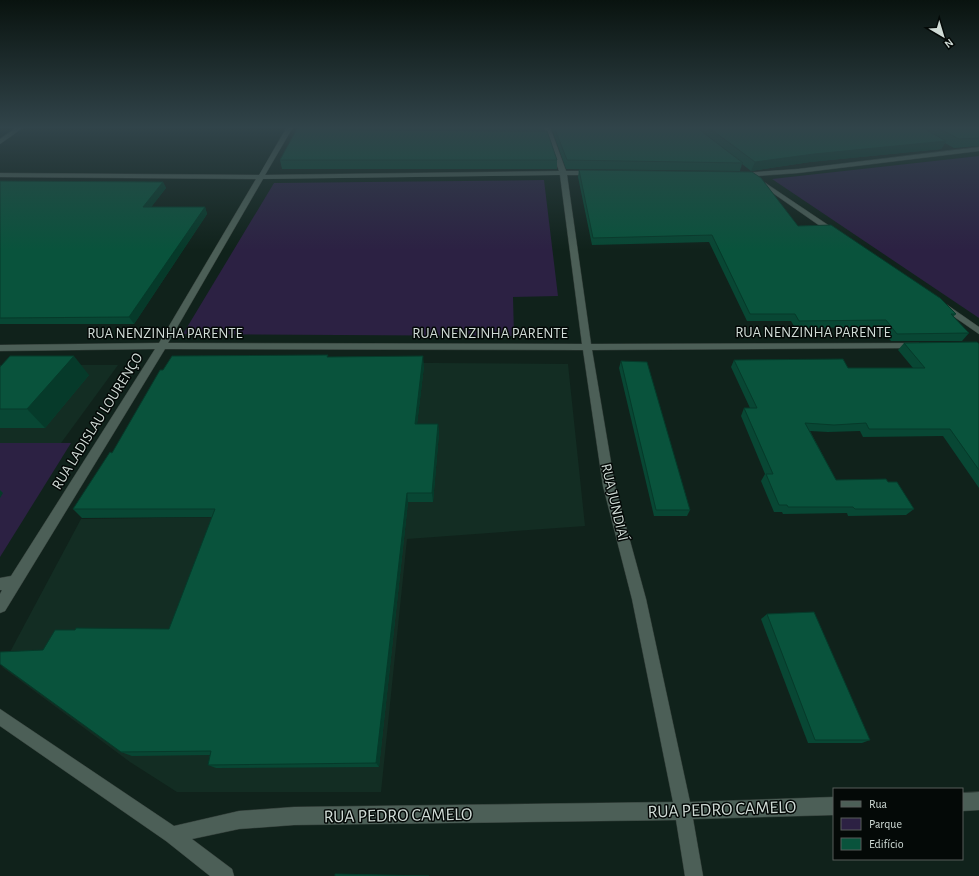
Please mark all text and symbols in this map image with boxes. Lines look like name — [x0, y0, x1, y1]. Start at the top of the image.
north arrow — [923, 16, 963, 56]
text: N — [942, 37, 955, 50]
street label: RUA NENZINHA PARENTE — [735, 325, 891, 340]
street label: RUA NENZINHA PARENTE — [87, 326, 243, 341]
street label: RUA NENZINHA PARENTE — [412, 326, 568, 341]
street label: RUA LADISLAU LOURENÇO — [49, 350, 146, 492]
street label: RUA JUNDIAÍ — [598, 461, 633, 542]
legend — [833, 788, 963, 860]
street label: RUA PEDRO CAMELO — [647, 798, 797, 822]
text: Rua — [869, 798, 888, 810]
street label: RUA PEDRO CAMELO — [323, 806, 473, 826]
text: Parque — [869, 818, 902, 830]
text: Edifício — [869, 838, 904, 850]

